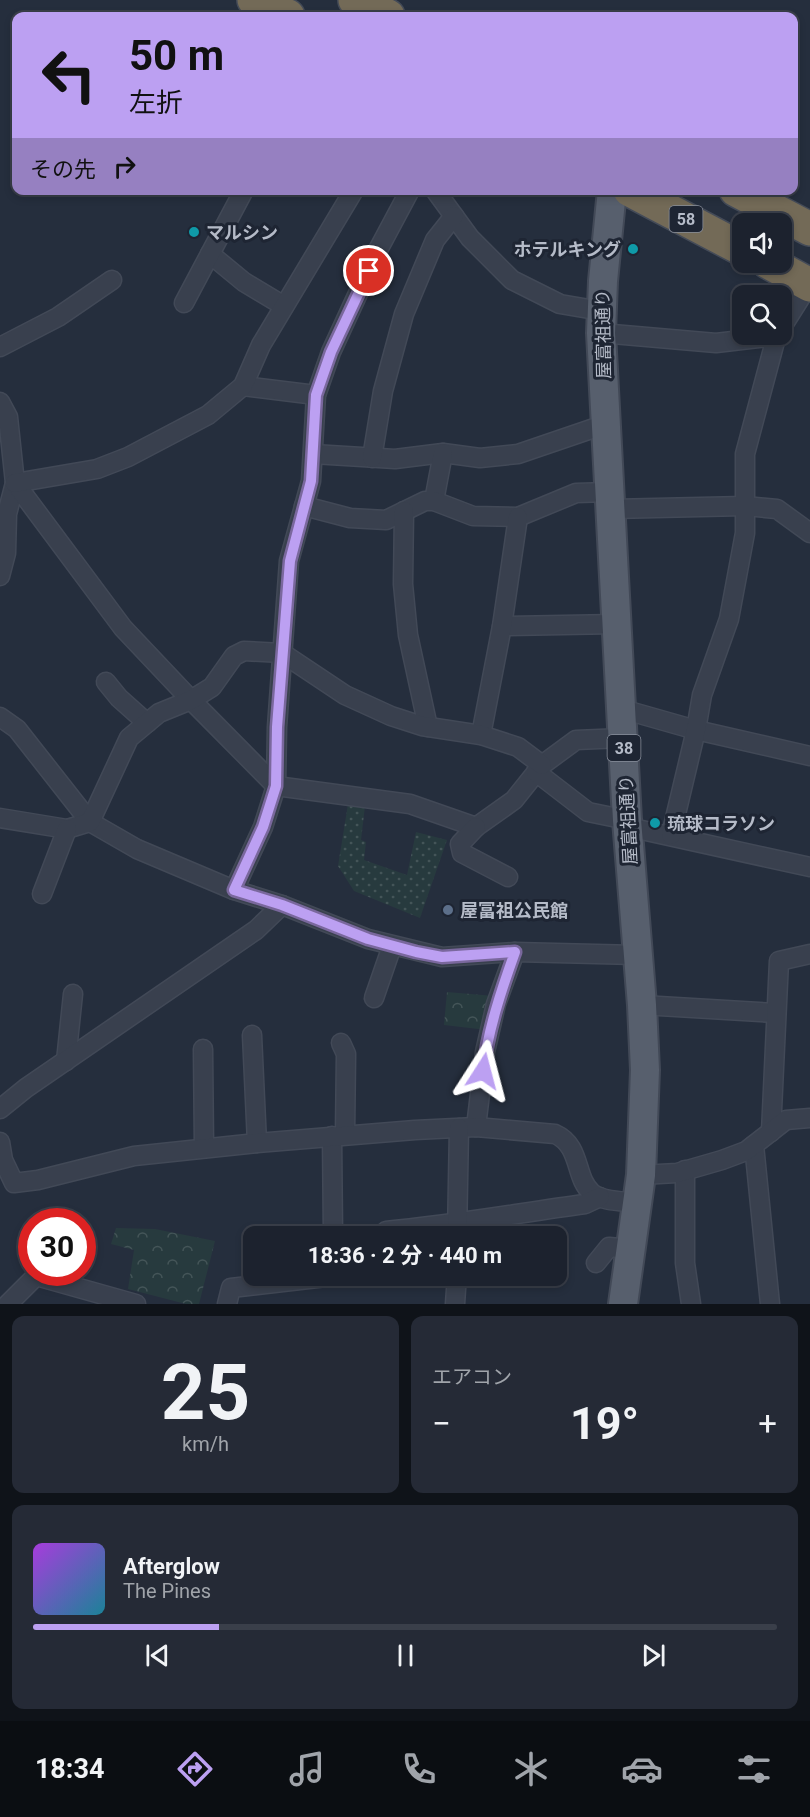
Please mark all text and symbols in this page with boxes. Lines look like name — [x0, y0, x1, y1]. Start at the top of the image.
text: 50 m — [129, 31, 224, 80]
icon: left — [30, 36, 108, 114]
text: 左折 — [129, 87, 183, 119]
icon: right — [108, 150, 141, 183]
text: その先 — [30, 157, 96, 182]
road number: 58 — [670, 206, 702, 232]
map controls — [732, 213, 792, 345]
button: sound — [732, 213, 792, 273]
place label: マルシン — [206, 222, 278, 243]
marker: マルシン — [187, 225, 201, 239]
place label: ホテルキング — [514, 239, 621, 260]
marker: ホテルキング — [626, 242, 640, 256]
pin — [343, 245, 394, 296]
icon: arrive — [352, 254, 385, 287]
button: search — [732, 285, 792, 345]
street label: 屋富祖通り — [592, 289, 614, 379]
road number: 38 — [608, 735, 640, 761]
street label: 屋富祖通り — [615, 775, 641, 865]
place label: 琉球コラソン — [667, 813, 775, 834]
marker: 琉球コラソン — [648, 816, 662, 830]
place label: 屋冨祖公民館 — [460, 900, 568, 921]
marker: 屋冨祖公民館 — [441, 903, 455, 917]
position arrow — [451, 1039, 515, 1103]
speed limit sign: 30 — [18, 1208, 96, 1286]
text: 18:36 · 2 分 · 440 m — [308, 1243, 502, 1268]
text: 25 — [161, 1347, 250, 1438]
text: エアコン — [432, 1365, 512, 1389]
text: 19° — [570, 1397, 639, 1450]
text: − — [432, 1404, 451, 1443]
text: + — [758, 1404, 777, 1443]
text: km/h — [182, 1432, 229, 1456]
text: Afterglow — [123, 1554, 220, 1579]
text: The Pines — [123, 1579, 211, 1603]
icon: previous — [141, 1639, 174, 1672]
icon: pause — [389, 1639, 422, 1672]
icon: next — [637, 1639, 670, 1672]
icon: directions — [174, 1748, 216, 1790]
icon: music — [286, 1748, 328, 1790]
icon: phone — [398, 1748, 440, 1790]
icon: climate — [510, 1748, 552, 1790]
icon: car — [621, 1748, 663, 1790]
icon: filters — [733, 1748, 775, 1790]
text: 18:34 — [35, 1753, 104, 1785]

